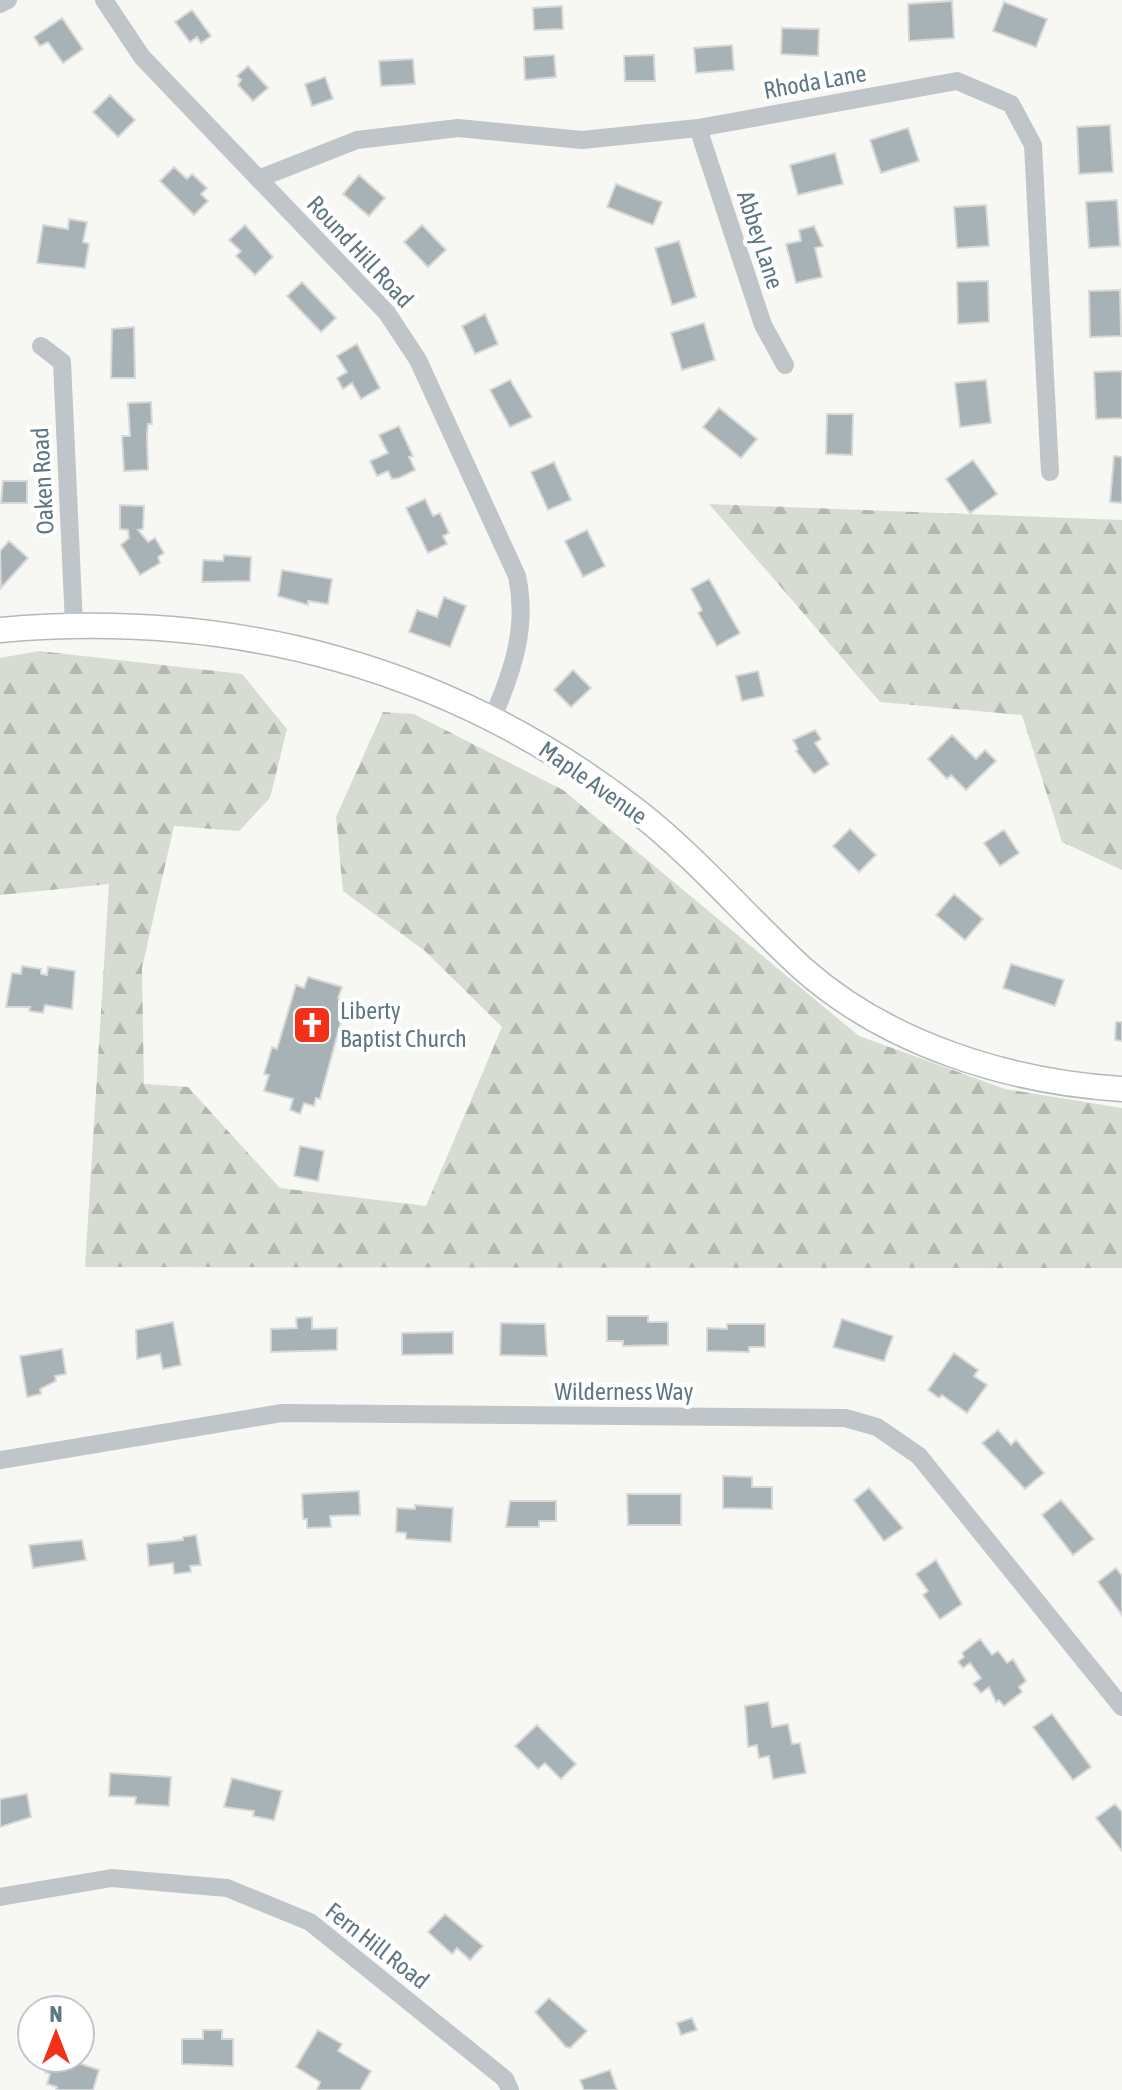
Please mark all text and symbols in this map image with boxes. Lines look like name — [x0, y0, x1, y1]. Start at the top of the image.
street label: Rhoda Lane — [761, 59, 868, 104]
street label: Abbey Lane — [732, 187, 789, 292]
street label: Round Hill Road — [302, 190, 419, 313]
street label: Oaken Road — [26, 427, 59, 535]
street label: Maple Avenue — [534, 736, 652, 830]
place label: Liberty Baptist Church — [340, 997, 467, 1052]
church icon: Liberty Baptist Church — [291, 1004, 333, 1046]
street label: Wilderness Way — [555, 1378, 694, 1405]
street label: Fern Hill Road — [320, 1897, 434, 1994]
north arrow — [16, 1994, 96, 2074]
text: N — [50, 2001, 62, 2027]

